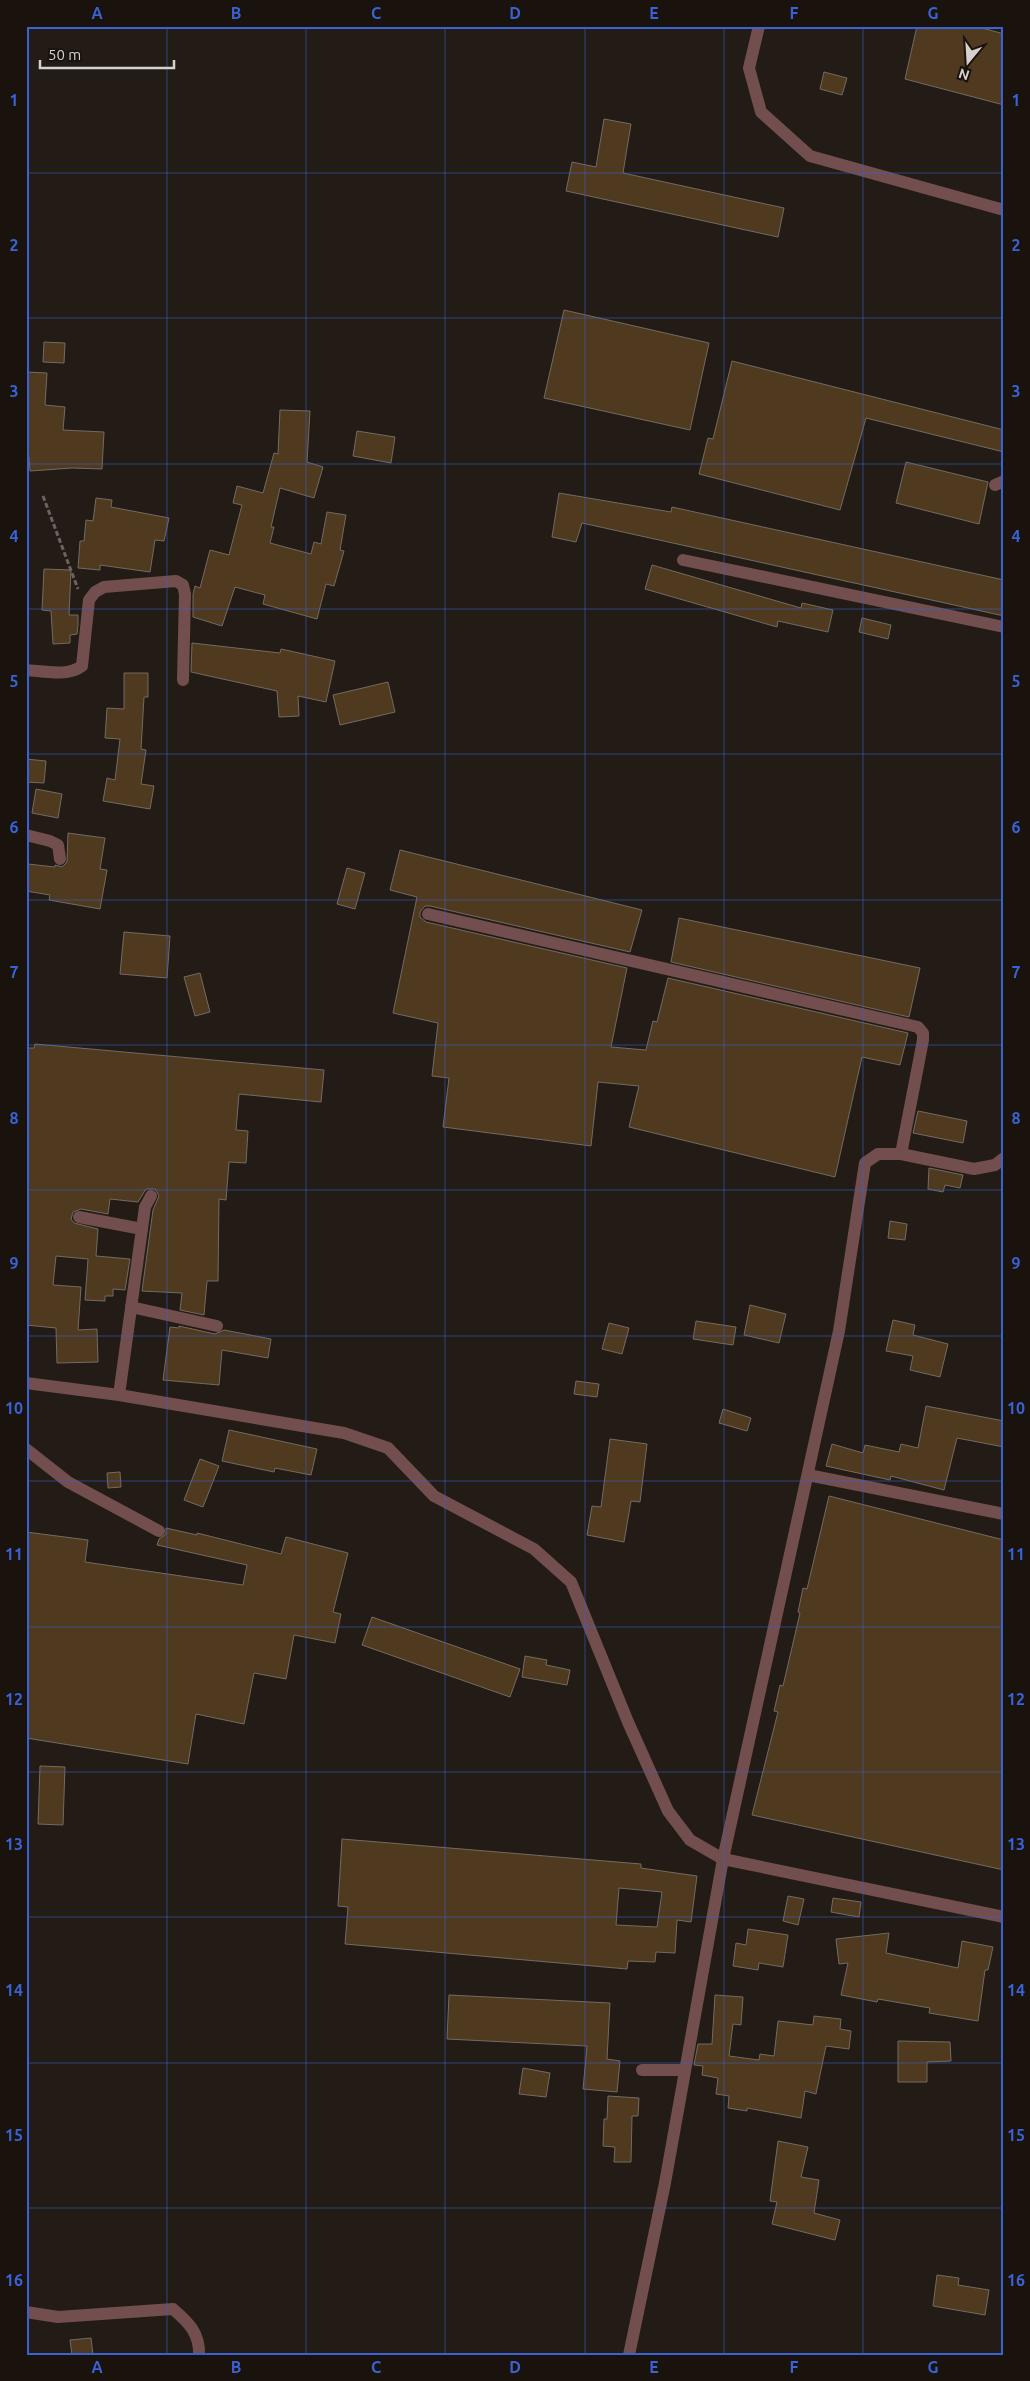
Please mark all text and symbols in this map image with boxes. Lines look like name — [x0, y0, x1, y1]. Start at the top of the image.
text: A — [91, 4, 103, 22]
text: B — [231, 4, 241, 22]
text: C — [371, 4, 381, 22]
text: D — [509, 4, 521, 22]
text: E — [649, 4, 659, 22]
text: F — [790, 4, 799, 22]
text: G — [927, 4, 939, 22]
scale bar — [40, 38, 174, 70]
north arrow — [942, 38, 992, 88]
text: 50 m — [48, 46, 81, 63]
text: N — [957, 65, 971, 84]
text: 1 — [9, 91, 19, 109]
text: 1 — [1011, 91, 1021, 109]
text: 2 — [9, 236, 19, 254]
text: 2 — [1011, 236, 1021, 254]
text: 3 — [9, 382, 19, 400]
text: 3 — [1011, 382, 1021, 400]
text: 4 — [9, 527, 19, 545]
text: 4 — [1011, 527, 1021, 545]
text: 5 — [9, 672, 19, 690]
text: 5 — [1011, 672, 1021, 690]
text: 6 — [9, 818, 19, 836]
text: 6 — [1011, 818, 1021, 836]
text: 7 — [9, 963, 19, 981]
text: 7 — [1011, 963, 1021, 981]
text: 8 — [9, 1109, 19, 1127]
text: 8 — [1011, 1109, 1021, 1127]
text: 9 — [9, 1254, 19, 1272]
text: 9 — [1011, 1254, 1021, 1272]
text: 10 — [5, 1399, 23, 1417]
text: 10 — [1007, 1399, 1025, 1417]
text: 11 — [5, 1545, 23, 1563]
text: 11 — [1007, 1545, 1025, 1563]
text: 12 — [5, 1690, 23, 1708]
text: 12 — [1007, 1690, 1025, 1708]
text: 13 — [5, 1835, 23, 1853]
text: 13 — [1007, 1835, 1025, 1853]
text: 14 — [5, 1981, 23, 1999]
text: 14 — [1007, 1981, 1025, 1999]
text: 15 — [5, 2126, 23, 2144]
text: 15 — [1007, 2126, 1025, 2144]
text: 16 — [5, 2271, 23, 2289]
text: 16 — [1007, 2271, 1025, 2289]
text: A — [91, 2358, 103, 2376]
text: B — [231, 2358, 241, 2376]
text: C — [371, 2358, 381, 2376]
text: D — [509, 2358, 521, 2376]
text: E — [649, 2358, 659, 2376]
text: F — [790, 2358, 799, 2376]
text: G — [927, 2358, 939, 2376]

